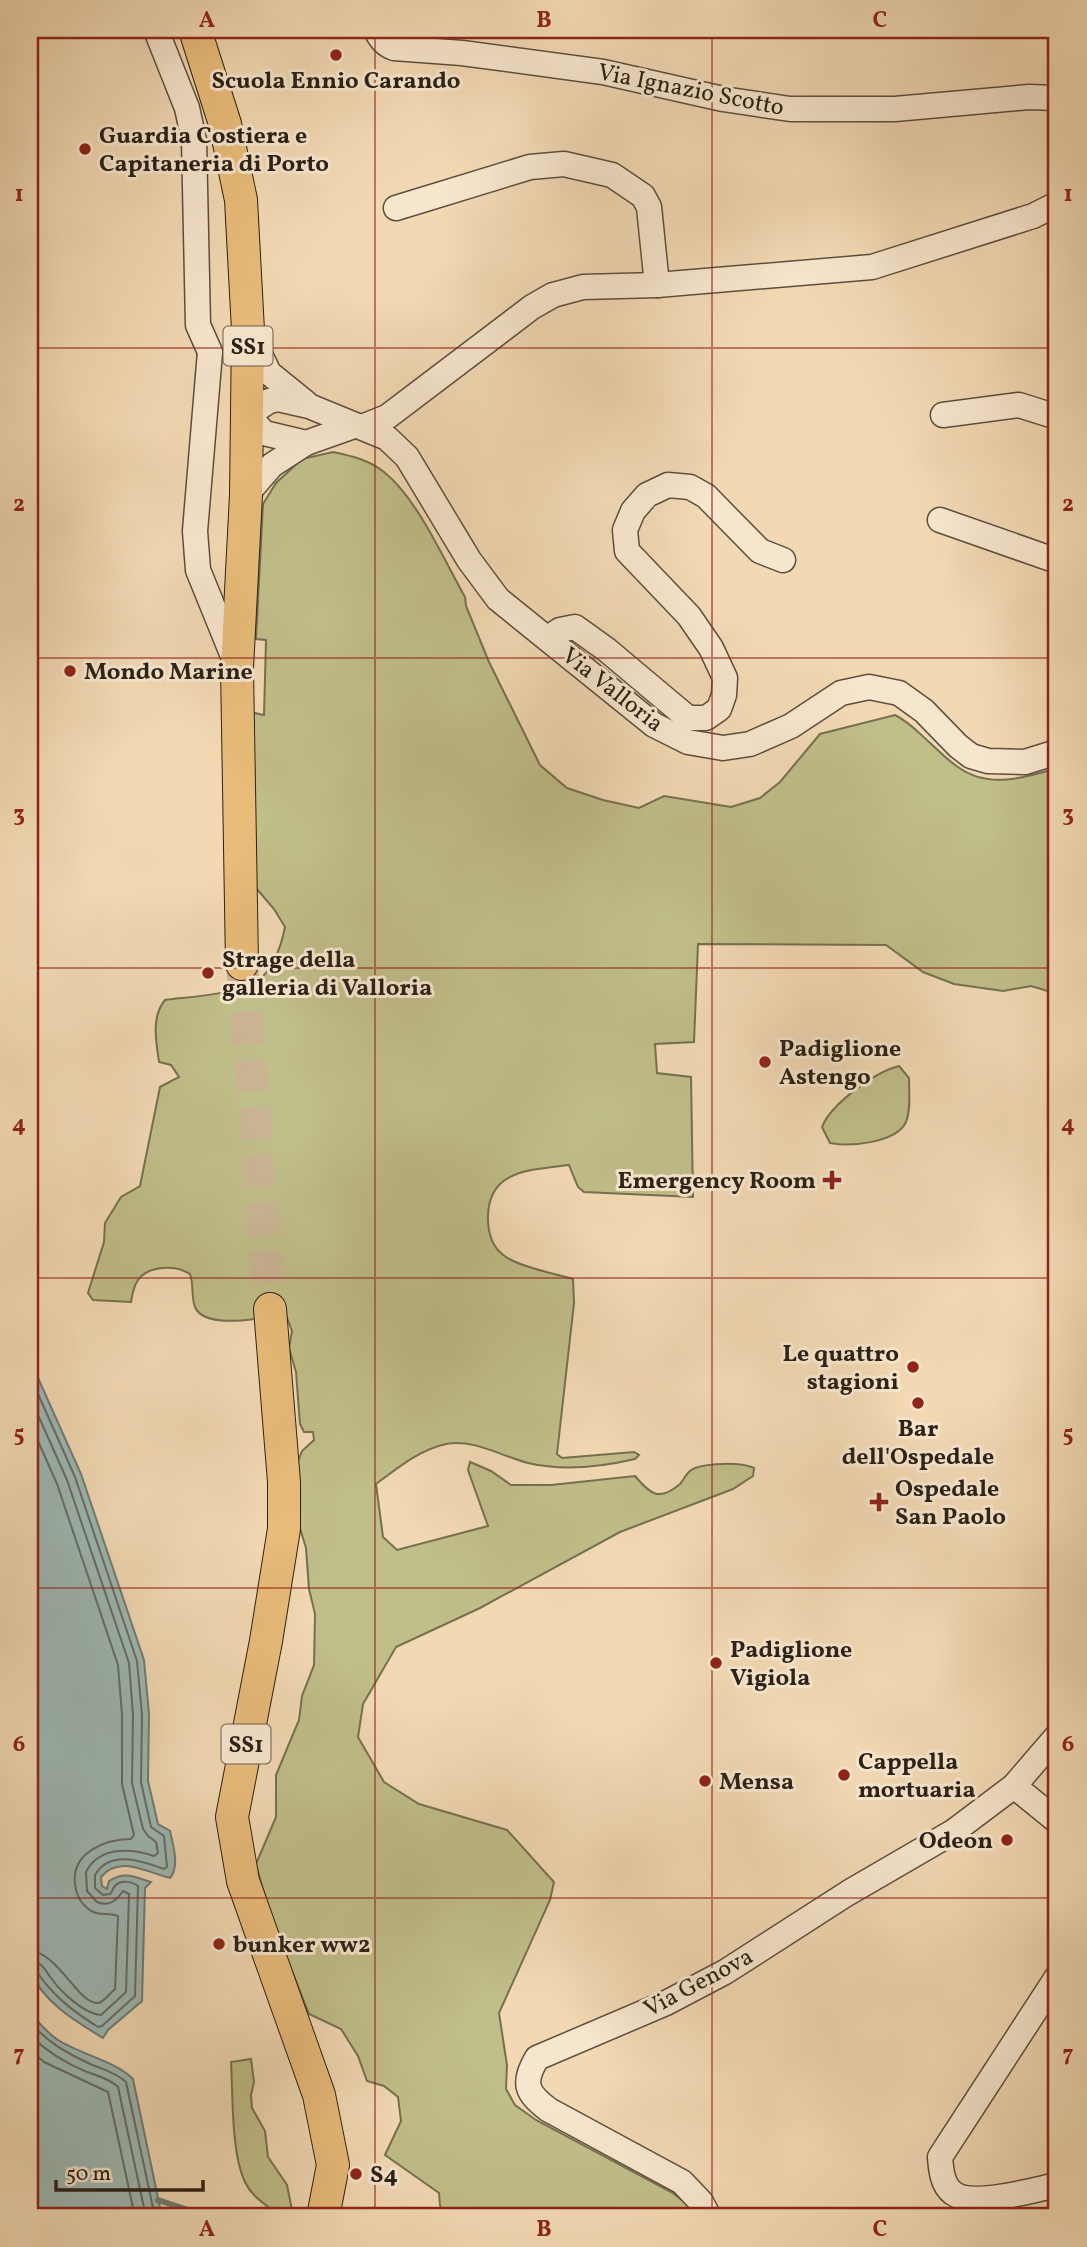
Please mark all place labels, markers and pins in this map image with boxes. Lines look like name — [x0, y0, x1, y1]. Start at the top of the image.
marker: Scuola Ennio Carando — [328, 47, 344, 63]
place label: Scuola Ennio Carando — [212, 65, 460, 99]
place label: Guardia Costiera e Capitaneria di Porto — [99, 120, 329, 182]
marker: Guardia Costiera e Capitaneria di Porto — [77, 141, 93, 157]
place label: Mondo Marine — [84, 656, 253, 690]
marker: Mondo Marine — [62, 663, 78, 679]
place label: Strage della galleria di Valloria — [222, 944, 432, 1006]
marker: Strage della galleria di Valloria — [200, 965, 216, 981]
place label: Padiglione Astengo — [779, 1033, 901, 1095]
marker: Padiglione Astengo — [757, 1054, 773, 1070]
place label: Emergency Room — [618, 1165, 816, 1199]
marker: Emergency Room — [822, 1170, 842, 1190]
place label: Le quattro stagioni — [783, 1338, 899, 1400]
marker: Le quattro stagioni — [905, 1359, 921, 1375]
marker: Bar dell'Ospedale — [910, 1395, 926, 1411]
place label: Bar dell'Ospedale — [842, 1413, 994, 1475]
place label: Ospedale San Paolo — [895, 1473, 1006, 1535]
marker: Ospedale San Paolo — [869, 1492, 889, 1512]
place label: Padiglione Vigiola — [730, 1634, 852, 1696]
marker: Padiglione Vigiola — [708, 1655, 724, 1671]
place label: Cappella mortuaria — [858, 1746, 976, 1808]
place label: Mensa — [719, 1766, 794, 1800]
marker: Cappella mortuaria — [836, 1767, 852, 1783]
marker: Mensa — [697, 1773, 713, 1789]
place label: Odeon — [919, 1825, 993, 1859]
marker: Odeon — [999, 1832, 1015, 1848]
place label: bunker ww2 — [233, 1929, 370, 1963]
marker: bunker ww2 — [211, 1936, 227, 1952]
place label: S4 — [370, 2159, 398, 2193]
marker: S4 — [348, 2166, 364, 2182]

